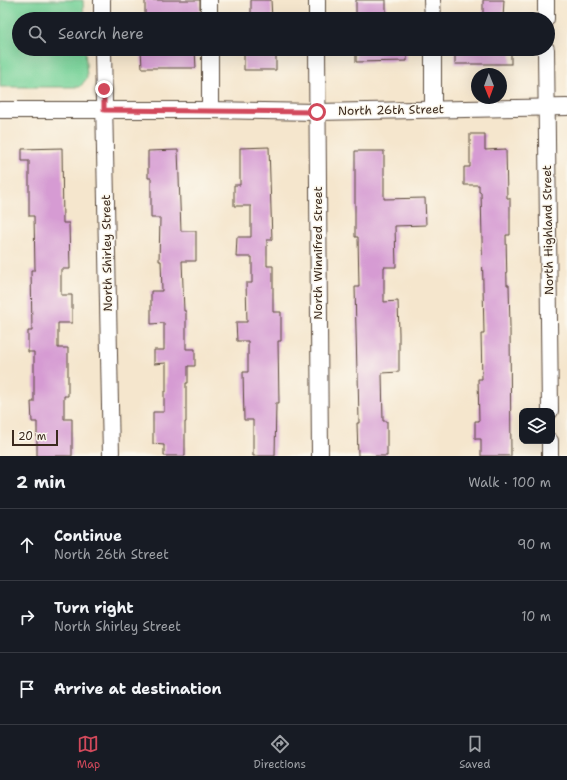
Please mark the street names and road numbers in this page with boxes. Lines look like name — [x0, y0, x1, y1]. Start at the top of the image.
street label: North 26th Street — [338, 101, 444, 119]
street label: North Highland Street — [539, 165, 557, 295]
street label: North Winnifred Street — [310, 186, 326, 320]
street label: North Shirley Street — [98, 194, 116, 312]

